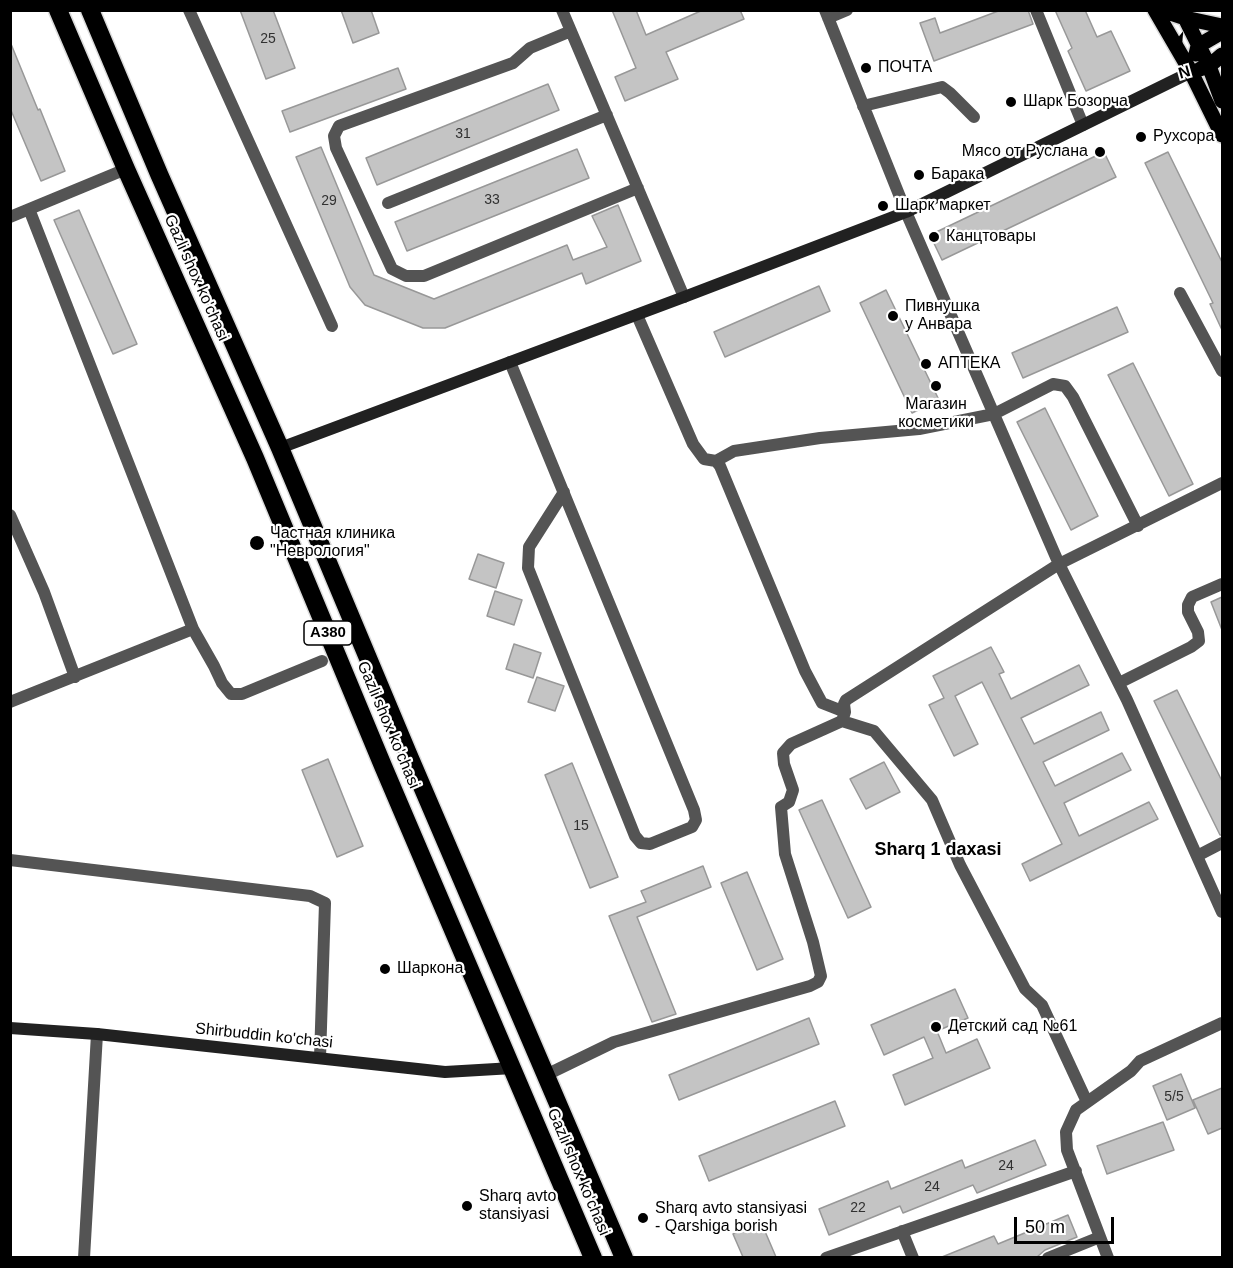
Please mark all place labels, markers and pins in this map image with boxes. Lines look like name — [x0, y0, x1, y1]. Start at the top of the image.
place label: ПОЧТА — [878, 58, 932, 78]
marker: ПОЧТА — [859, 61, 873, 75]
place label: Шарк Бозорча — [1023, 92, 1128, 112]
marker: Шарк Бозорча — [1004, 95, 1018, 109]
place label: Рухсора — [1153, 127, 1214, 147]
marker: Рухсора — [1134, 130, 1148, 144]
place label: Мясо от Руслана — [962, 142, 1088, 162]
marker: Мясо от Руслана — [1093, 145, 1107, 159]
place label: Барака — [931, 165, 984, 185]
marker: Барака — [912, 168, 926, 182]
place label: Шарк маркет — [895, 196, 991, 216]
marker: Шарк маркет — [876, 199, 890, 213]
place label: Канцтовары — [946, 227, 1036, 247]
marker: Канцтовары — [927, 230, 941, 244]
place label: Пивнушка у Анвара — [905, 297, 980, 335]
marker: Пивнушка у Анвара — [886, 309, 900, 323]
place label: АПТЕКА — [938, 354, 1000, 374]
marker: АПТЕКА — [919, 357, 933, 371]
marker: Магазин косметики — [929, 379, 943, 393]
place label: Магазин косметики — [898, 395, 974, 433]
place label: Частная клиника "Неврология" — [270, 524, 395, 562]
marker: Частная клиника "Неврология" — [248, 534, 266, 552]
place label: Шаркона — [397, 959, 463, 979]
marker: Шаркона — [378, 962, 392, 976]
place label: Детский сад №61 — [948, 1017, 1077, 1037]
marker: Детский сад №61 — [929, 1020, 943, 1034]
place label: Sharq avto stansiyasi — [479, 1187, 556, 1225]
marker: Sharq avto stansiyasi — [460, 1199, 474, 1213]
place label: Sharq avto stansiyasi - Qarshiga borish — [655, 1199, 807, 1237]
marker: Sharq avto stansiyasi - Qarshiga borish — [636, 1211, 650, 1225]

